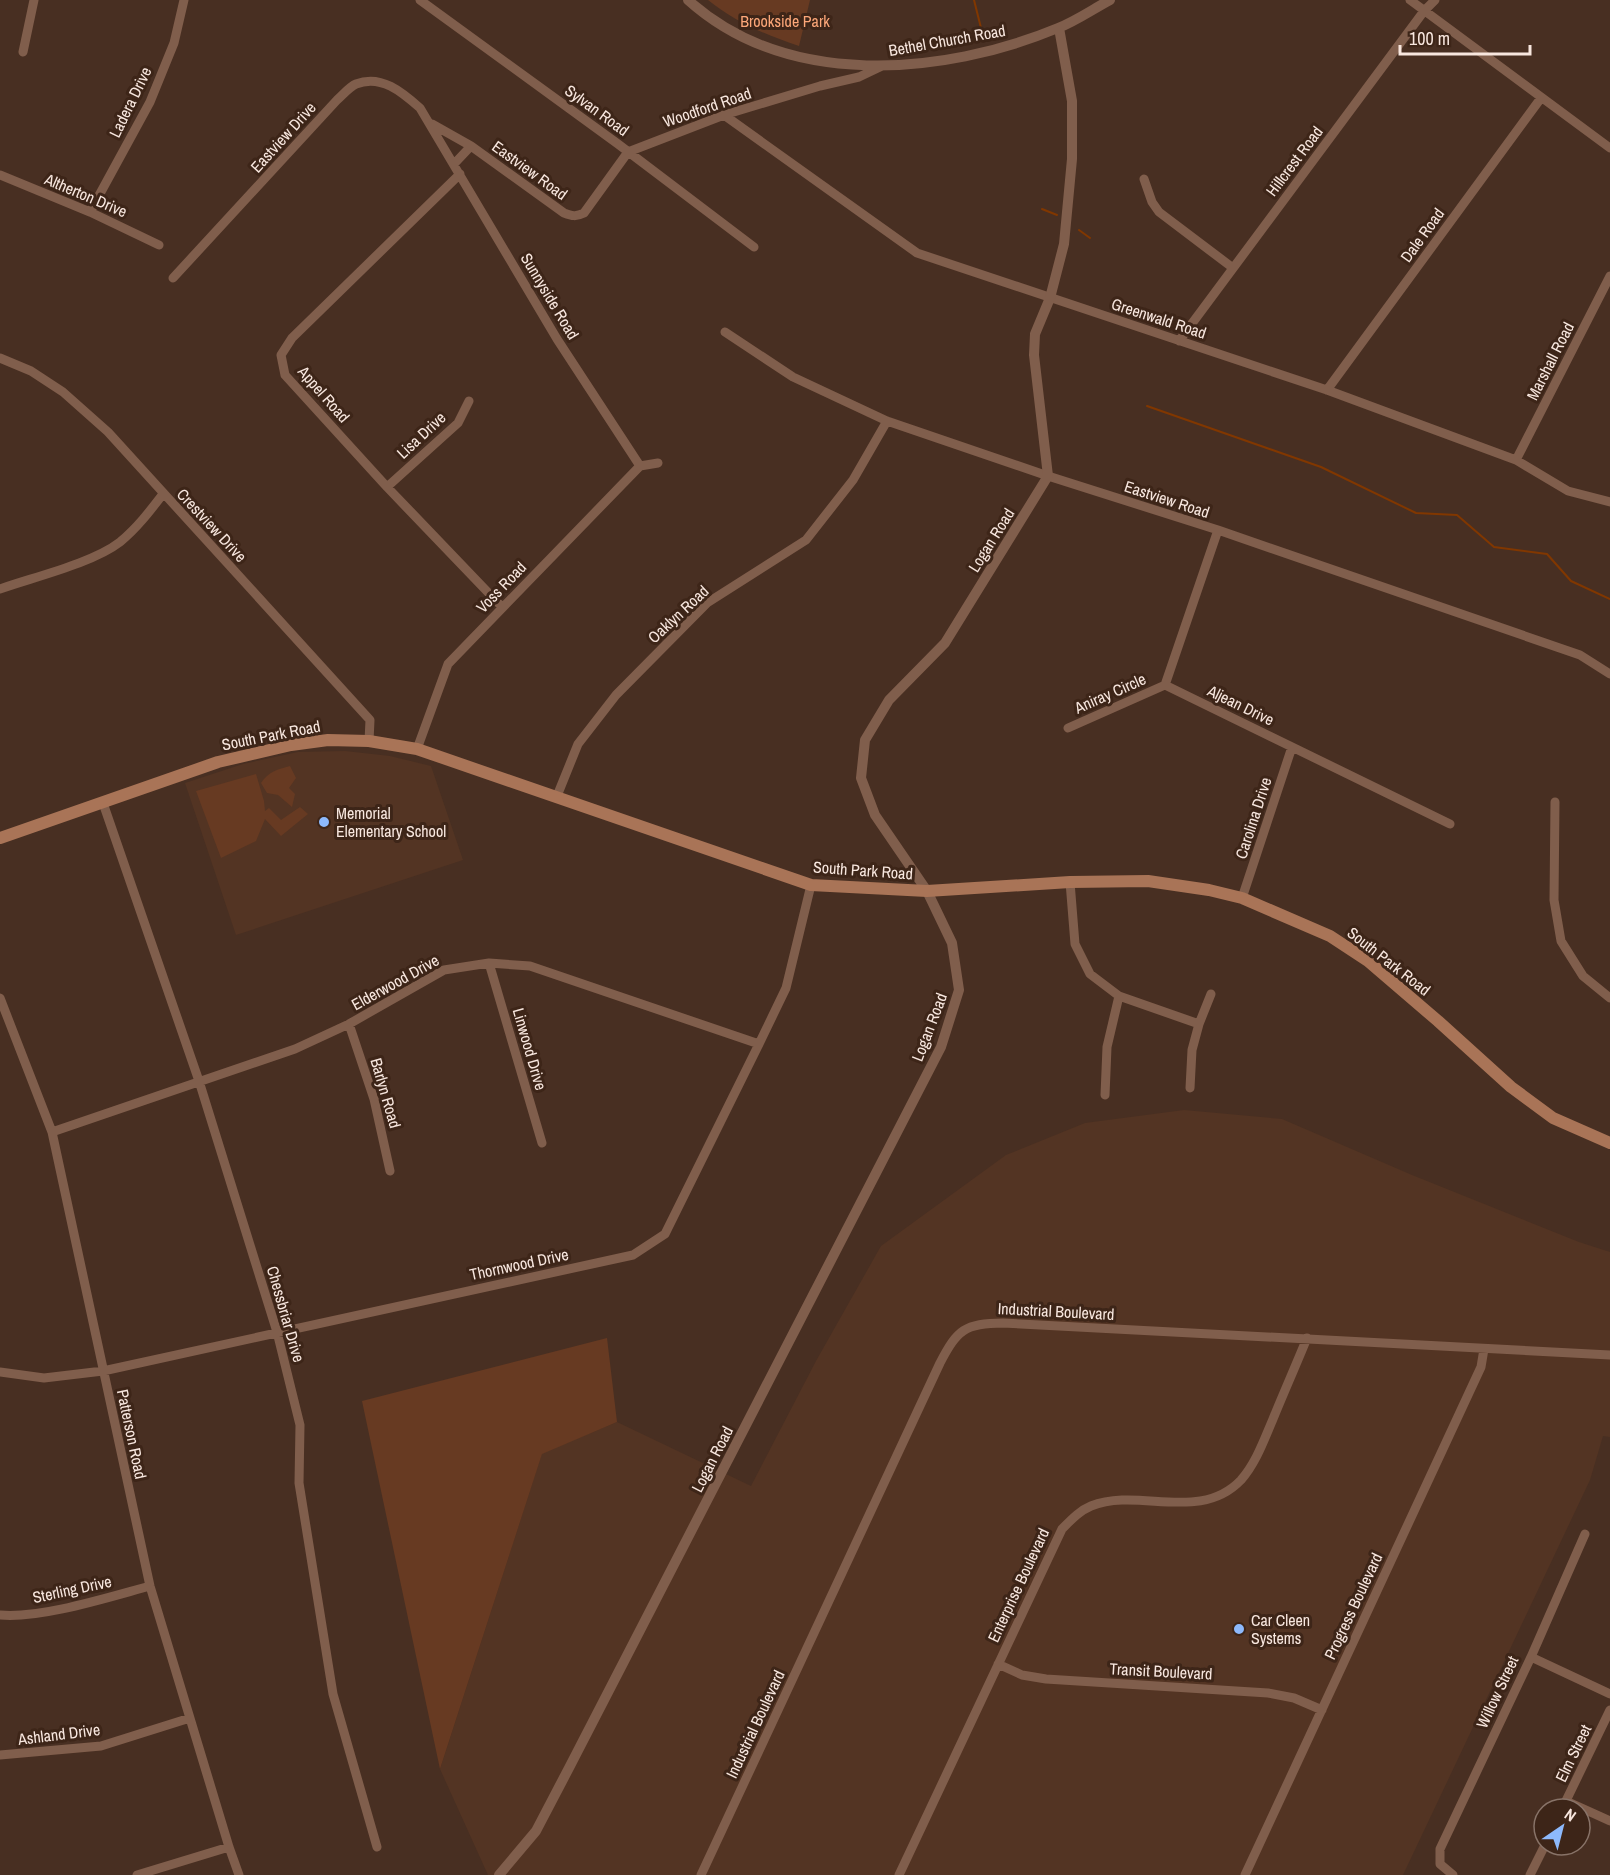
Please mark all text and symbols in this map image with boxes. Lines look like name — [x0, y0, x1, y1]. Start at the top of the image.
park label: Brookside Park — [740, 10, 830, 32]
scale bar — [1400, 18, 1530, 56]
street label: Bethel Church Road — [887, 19, 1007, 61]
text: 100 m — [1409, 26, 1450, 51]
street label: Ladera Drive — [103, 63, 157, 141]
street label: Sylvan Road — [560, 79, 634, 141]
street label: Woodford Road — [660, 82, 754, 132]
street label: Eastview Drive — [245, 97, 321, 177]
street label: Hillcrest Road — [1260, 121, 1328, 201]
street label: Eastview Road — [488, 135, 572, 205]
street label: Altherton Drive — [41, 167, 131, 222]
street label: Dale Road — [1395, 203, 1449, 267]
street label: Sunnyside Road — [516, 249, 584, 343]
street label: Greenwald Road — [1109, 292, 1209, 344]
street label: Marshall Road — [1521, 318, 1579, 404]
street label: Appel Road — [293, 360, 355, 427]
street label: Lisa Drive — [392, 407, 450, 463]
street label: Eastview Road — [1122, 475, 1212, 523]
street label: Crestview Drive — [172, 483, 252, 567]
street label: Logan Road — [963, 504, 1019, 576]
street label: Voss Road — [471, 557, 531, 617]
street label: Oaklyn Road — [643, 580, 713, 648]
street label: Aniray Circle — [1070, 668, 1149, 719]
street label: Aljean Drive — [1203, 679, 1278, 731]
street label: South Park Road — [220, 715, 322, 755]
street label: Carolina Drive — [1229, 774, 1277, 862]
place label: Memorial Elementary School — [336, 802, 446, 842]
marker: Memorial Elementary School — [317, 815, 331, 829]
street label: South Park Road — [812, 856, 914, 884]
street label: South Park Road — [1343, 922, 1435, 1000]
street label: Elderwood Drive — [347, 949, 443, 1015]
street label: Logan Road — [906, 990, 952, 1064]
street label: Linwood Drive — [508, 1005, 552, 1093]
street label: Barlyn Road — [365, 1055, 407, 1131]
street label: Thornwood Drive — [467, 1243, 571, 1285]
street label: Chessbriar Drive — [262, 1263, 310, 1365]
street label: Industrial Boulevard — [997, 1297, 1115, 1325]
street label: Patterson Road — [112, 1387, 152, 1481]
street label: Logan Road — [686, 1422, 738, 1496]
street label: Enterprise Boulevard — [982, 1524, 1054, 1646]
street label: Progress Boulevard — [1319, 1549, 1387, 1663]
street label: Sterling Drive — [30, 1570, 114, 1608]
place label: Car Cleen Systems — [1251, 1609, 1310, 1649]
marker: Car Cleen Systems — [1232, 1622, 1246, 1636]
street label: Willow Street — [1471, 1652, 1523, 1732]
street label: Transit Boulevard — [1109, 1657, 1213, 1685]
street label: Industrial Boulevard — [720, 1666, 790, 1782]
street label: Ashland Drive — [16, 1718, 101, 1750]
street label: Elm Street — [1550, 1720, 1596, 1785]
north arrow — [1532, 1797, 1592, 1857]
text: N — [1560, 1803, 1581, 1826]

